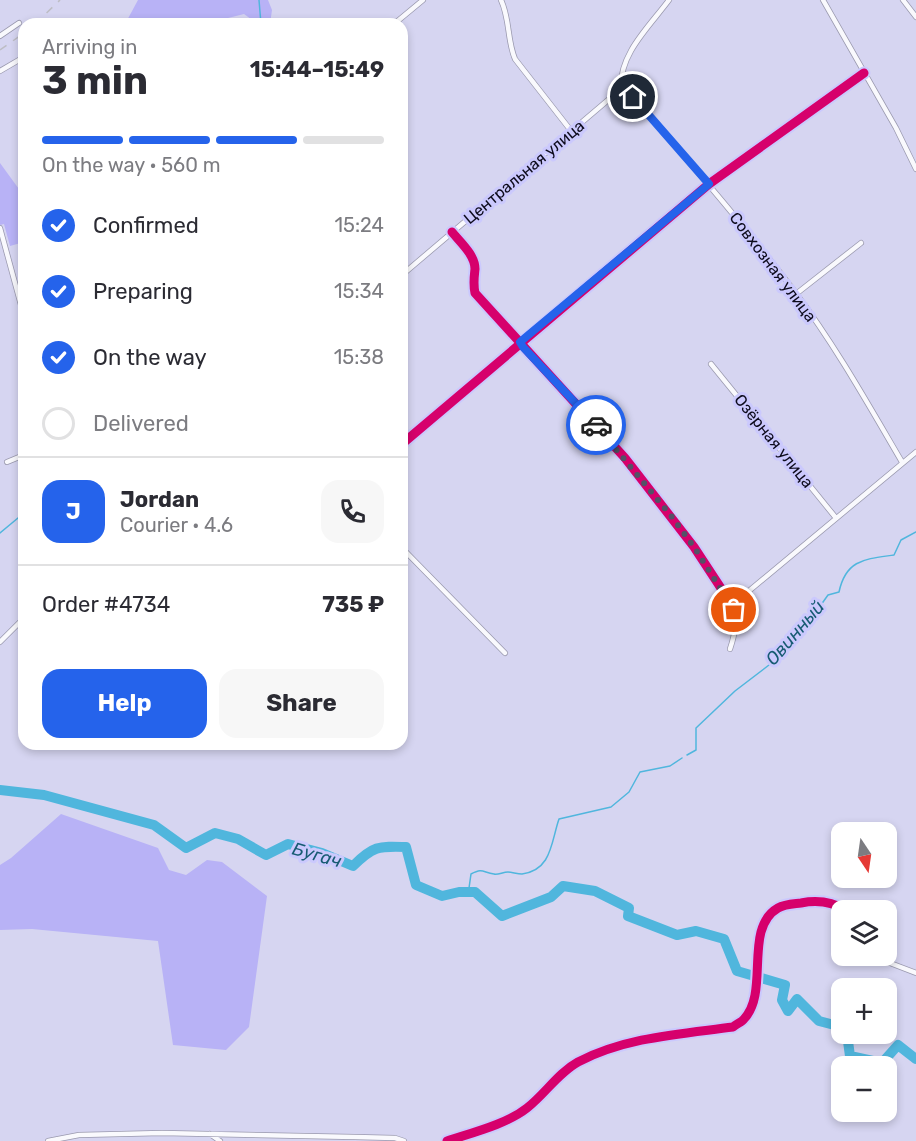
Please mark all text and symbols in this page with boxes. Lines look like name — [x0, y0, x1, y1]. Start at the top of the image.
text: Arriving in — [42, 35, 137, 59]
text: 15:44–15:49 — [250, 56, 384, 83]
text: 3 min — [42, 58, 148, 104]
pin — [607, 71, 658, 122]
icon: home — [616, 80, 649, 113]
street label: Центральная улица — [460, 116, 588, 228]
text: On the way · 560 m — [42, 153, 221, 177]
icon: check — [42, 209, 75, 242]
street label: Совхозная улица — [726, 209, 820, 325]
text: Confirmed — [93, 212, 199, 239]
text: 15:24 — [334, 213, 384, 237]
icon: check — [42, 275, 75, 308]
text: Preparing — [93, 278, 193, 305]
text: 15:34 — [334, 279, 384, 303]
icon: check — [42, 341, 75, 374]
text: On the way — [93, 344, 207, 371]
text: 15:38 — [334, 345, 384, 369]
street label: Озёрная улица — [731, 390, 817, 492]
courier — [566, 395, 626, 455]
icon: car — [580, 409, 613, 442]
text: Delivered — [93, 410, 189, 437]
button: phone — [321, 480, 384, 543]
text: Jordan — [120, 486, 199, 513]
text: J — [66, 498, 81, 525]
text: Courier · 4.6 — [120, 513, 233, 537]
pin — [708, 584, 759, 635]
text: Order #4734 — [42, 591, 170, 618]
text: 735 ₽ — [322, 591, 384, 618]
icon: bag — [717, 593, 750, 626]
water label: Овинный — [761, 596, 829, 670]
button: Help — [42, 669, 207, 738]
button: Share — [219, 669, 384, 738]
north arrow — [831, 822, 897, 888]
map controls — [831, 822, 897, 1122]
water label: Бугач — [290, 838, 344, 872]
button: layers — [831, 900, 897, 966]
button: + — [831, 978, 897, 1044]
button: − — [831, 1056, 897, 1122]

